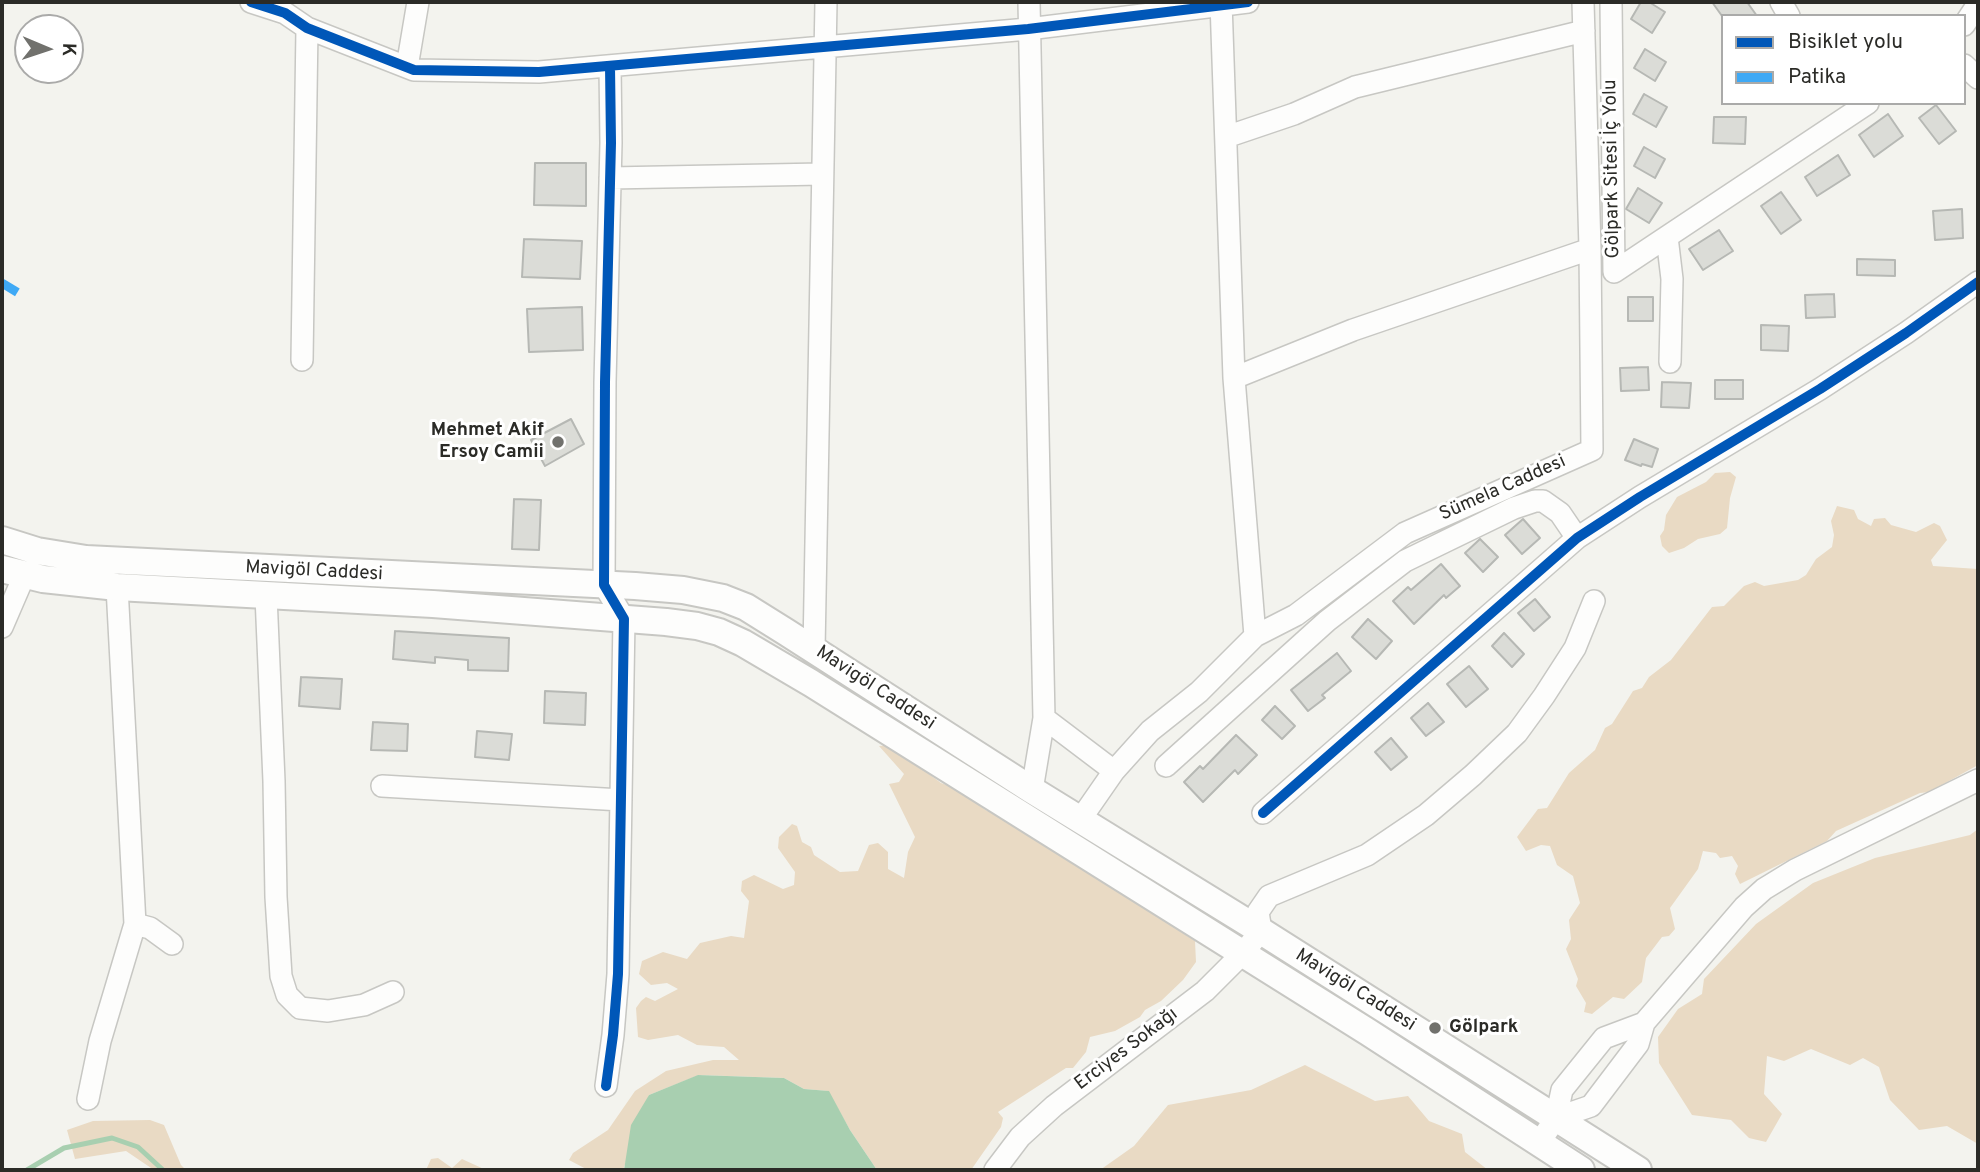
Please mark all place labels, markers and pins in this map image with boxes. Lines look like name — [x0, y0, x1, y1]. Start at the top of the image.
place label: Mehmet Akif Ersoy Camii — [431, 420, 544, 464]
marker: Mehmet Akif Ersoy Camii — [550, 434, 566, 450]
place label: Gölpark — [1449, 1017, 1518, 1039]
marker: Gölpark — [1427, 1020, 1443, 1036]

